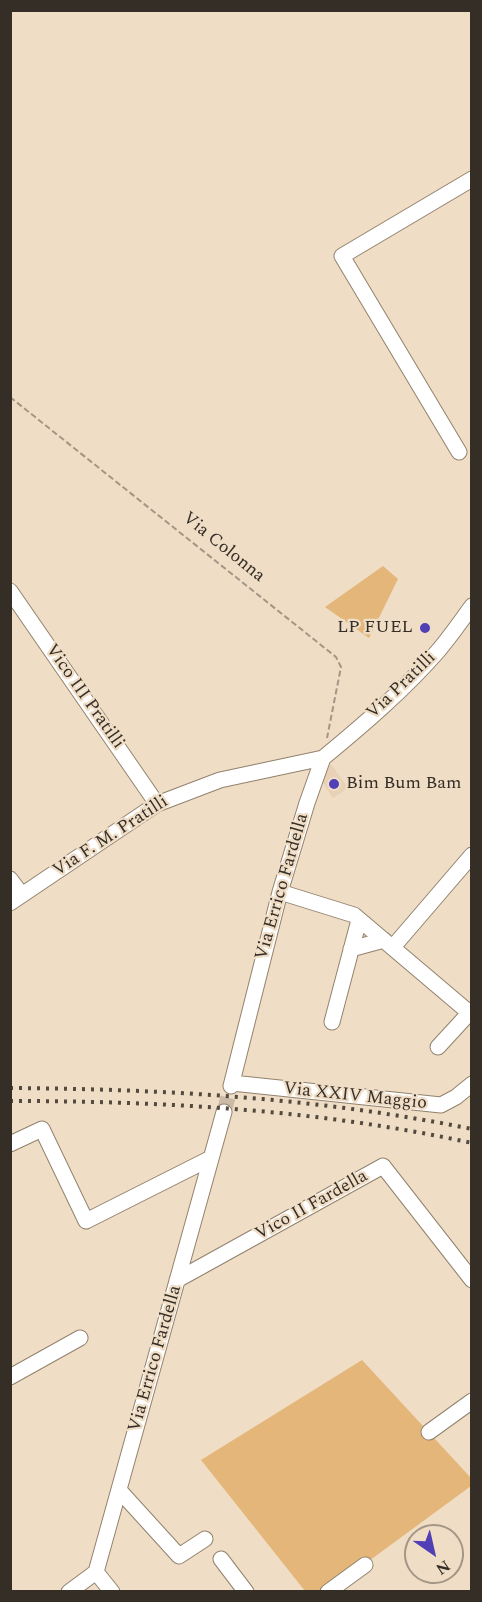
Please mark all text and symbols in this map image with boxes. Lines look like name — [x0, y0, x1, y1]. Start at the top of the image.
street label: Via Colonna — [177, 508, 269, 588]
place label: LP FUEL — [337, 617, 413, 639]
marker: LP FUEL — [418, 621, 432, 635]
street label: Vico III Pratilli — [40, 640, 128, 754]
street label: Via Pratilli — [363, 648, 441, 724]
place label: Bim Bum Bam — [346, 773, 462, 795]
marker: Bim Bum Bam — [327, 777, 341, 791]
street label: Via F. M. Pratilli — [49, 792, 173, 882]
street label: Via Errico Fardella — [252, 811, 314, 963]
street label: Via XXIV Maggio — [282, 1079, 428, 1115]
street label: Vico II Fardella — [252, 1166, 372, 1246]
street label: Via Errico Fardella — [125, 1283, 187, 1435]
north arrow — [404, 1524, 464, 1584]
text: N — [431, 1554, 455, 1581]

